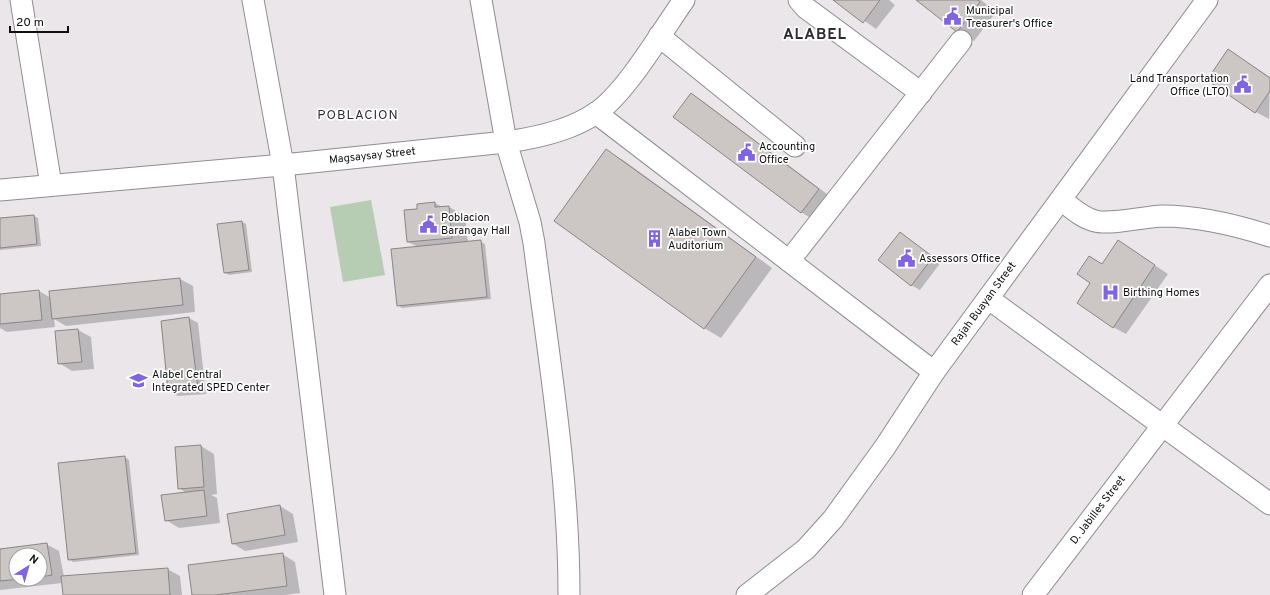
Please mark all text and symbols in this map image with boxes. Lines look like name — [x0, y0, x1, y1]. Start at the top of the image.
place label: Municipal Treasurer's Office — [966, 4, 1053, 31]
public building icon: Municipal Treasurer's Office — [943, 7, 963, 27]
scale bar — [10, 8, 68, 34]
text: 20 m — [16, 15, 44, 31]
district label: ALABEL — [783, 26, 847, 45]
place label: Land Transportation Office (LTO) — [1130, 72, 1229, 99]
public building icon: Land Transportation Office (LTO) — [1232, 75, 1252, 95]
district label: POBLACION — [317, 108, 399, 124]
place label: Accounting Office — [759, 140, 815, 167]
public building icon: Accounting Office — [736, 143, 756, 163]
street label: Magsaysay Street — [329, 144, 416, 167]
place label: Poblacion Barangay Hall — [441, 211, 510, 238]
public building icon: Poblacion Barangay Hall — [418, 214, 438, 234]
place label: Alabel Town Auditorium — [668, 226, 727, 253]
building icon: Alabel Town Auditorium — [645, 229, 665, 249]
public building icon: Assessors Office — [896, 249, 916, 269]
place label: Assessors Office — [919, 252, 1000, 266]
street label: Rajah Buayan Street — [949, 259, 1019, 349]
hospital icon: Birthing Homes — [1100, 283, 1120, 303]
place label: Birthing Homes — [1123, 286, 1200, 300]
place label: Alabel Central Integrated SPED Center — [152, 368, 271, 395]
school or university icon: Alabel Central Integrated SPED Center — [129, 371, 149, 391]
street label: D. Jabilles Street — [1067, 473, 1129, 547]
north arrow — [8, 547, 48, 587]
text: N — [26, 552, 41, 568]

